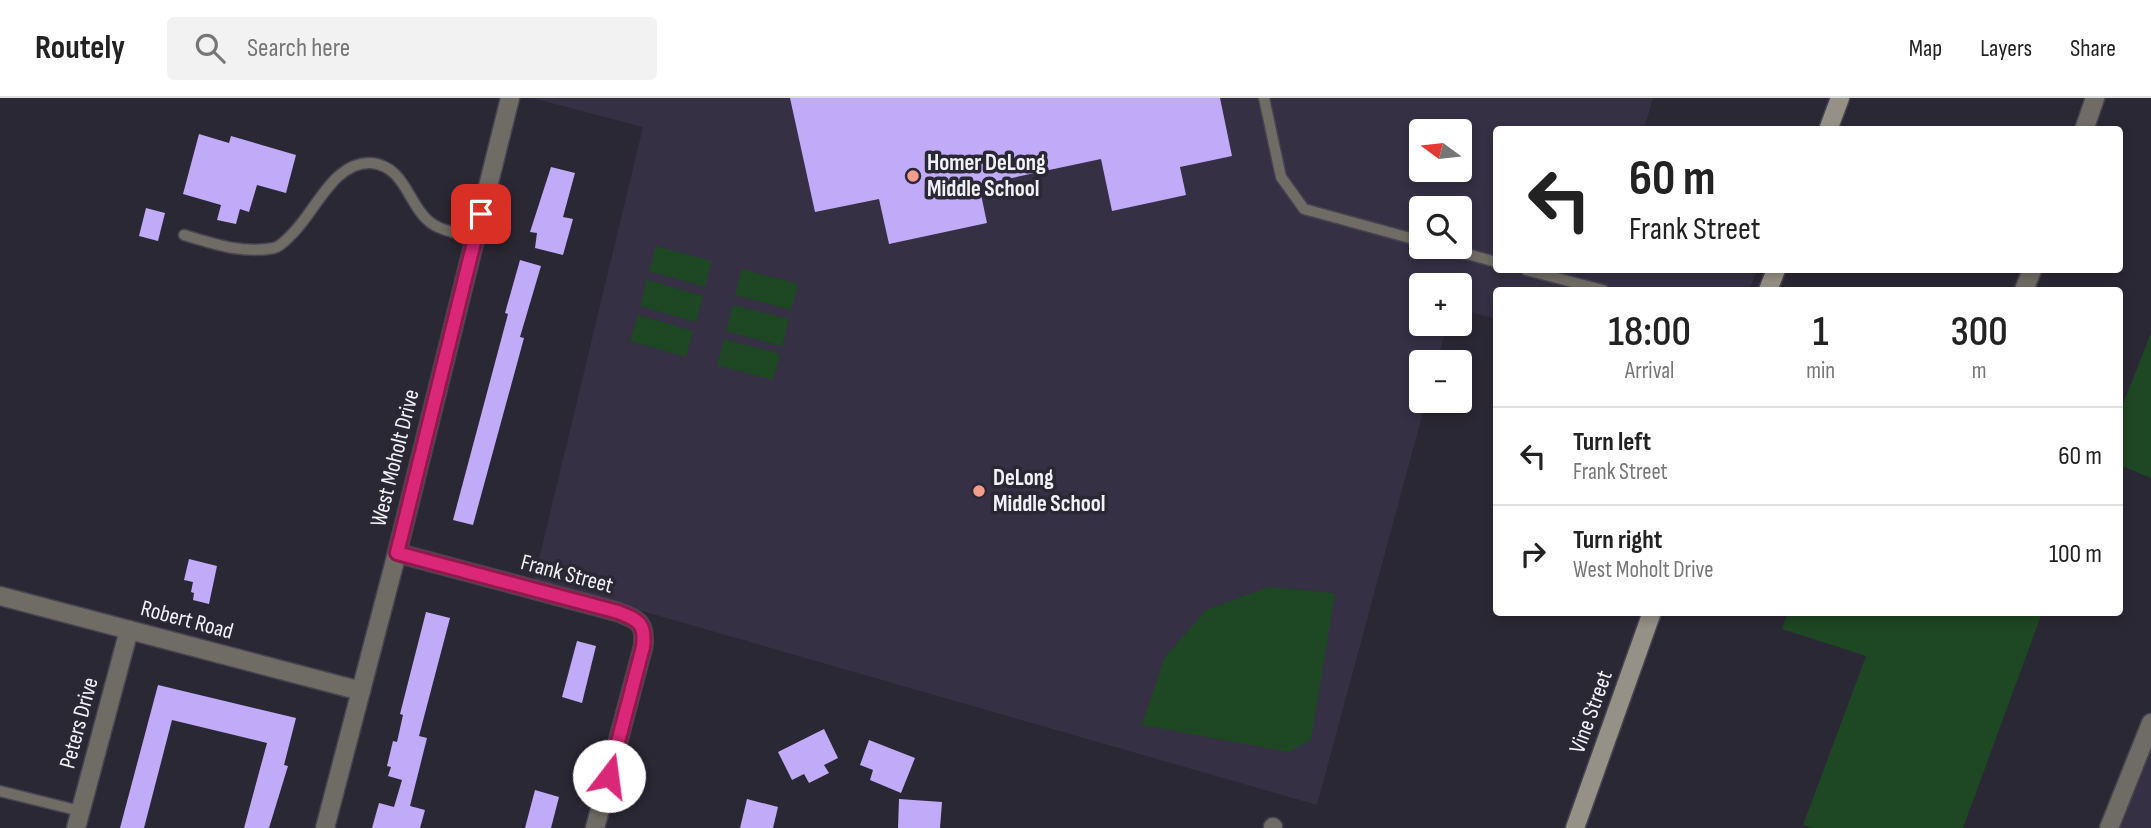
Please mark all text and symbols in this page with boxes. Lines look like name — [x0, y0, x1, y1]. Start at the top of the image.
search box — [167, 17, 657, 80]
text: Routely — [35, 28, 125, 68]
icon: search — [191, 29, 229, 67]
text: Search here — [247, 33, 350, 64]
text: Map — [1909, 34, 1942, 63]
text: Layers — [1980, 34, 2032, 63]
text: Share — [2070, 34, 2116, 63]
north arrow — [1409, 119, 1472, 182]
map controls — [1409, 119, 1472, 413]
place label: Homer DeLong Middle School — [927, 149, 1046, 203]
text: 60 m — [1629, 150, 1716, 209]
icon: left — [1514, 154, 1605, 245]
marker: Homer DeLong Middle School — [905, 168, 921, 184]
pin — [451, 184, 511, 244]
icon: arrive — [462, 195, 500, 233]
button: search — [1409, 196, 1472, 259]
text: Frank Street — [1629, 210, 1761, 249]
button: + — [1409, 273, 1472, 336]
text: 18:00 — [1608, 307, 1691, 358]
text: 1 — [1813, 307, 1829, 358]
text: 300 — [1950, 307, 2008, 358]
button: − — [1409, 350, 1472, 413]
text: Arrival — [1625, 357, 1674, 385]
text: min — [1806, 357, 1835, 385]
text: m — [1972, 357, 1986, 385]
street label: West Moholt Drive — [364, 386, 426, 530]
text: Turn left — [1573, 427, 1651, 458]
icon: left — [1514, 437, 1552, 475]
text: 60 m — [2058, 441, 2102, 472]
text: Frank Street — [1573, 458, 1668, 486]
place label: DeLong Middle School — [993, 464, 1105, 518]
marker: DeLong Middle School — [971, 483, 987, 499]
text: Turn right — [1573, 525, 1662, 556]
icon: right — [1514, 535, 1552, 573]
text: 100 m — [2049, 539, 2102, 570]
street label: Frank Street — [518, 548, 616, 600]
text: West Moholt Drive — [1573, 556, 1713, 584]
street label: Robert Road — [138, 594, 236, 646]
street label: Vine Street — [1563, 667, 1619, 757]
street label: Peters Drive — [53, 674, 105, 772]
position arrow — [572, 739, 646, 813]

